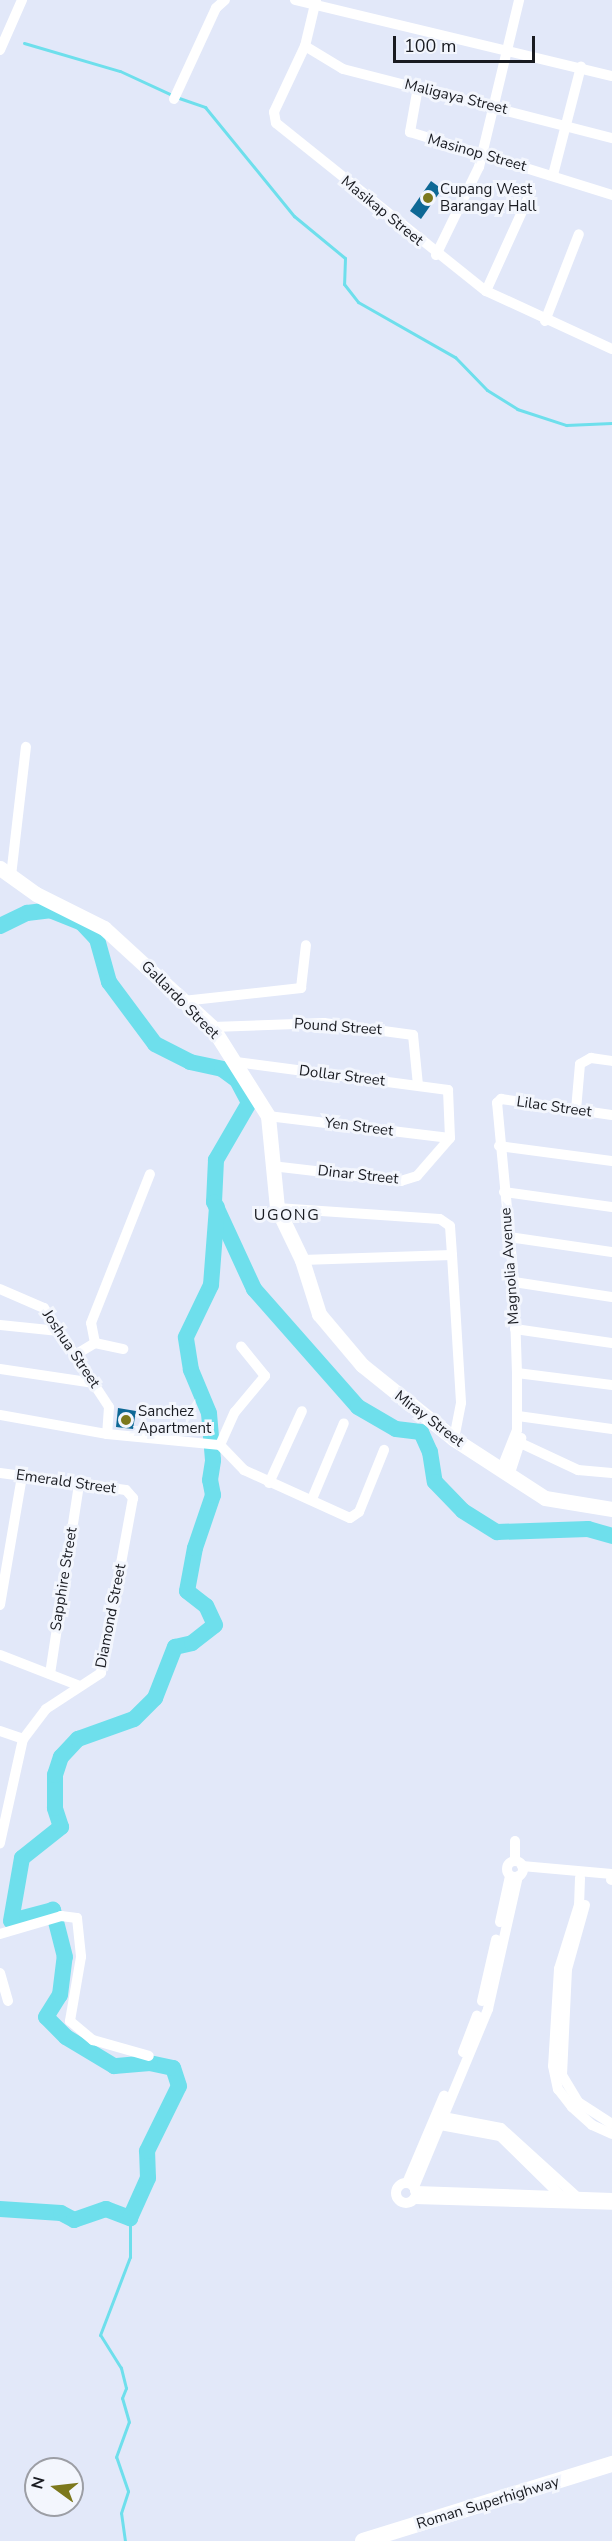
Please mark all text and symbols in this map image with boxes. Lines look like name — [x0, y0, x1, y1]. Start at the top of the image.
scale bar — [396, 24, 538, 62]
text: 100 m — [404, 34, 456, 58]
street label: Maligaya Street — [403, 75, 509, 119]
street label: Masinop Street — [426, 130, 528, 176]
street label: Masikap Street — [337, 172, 427, 250]
place label: Cupang West Barangay Hall — [440, 180, 536, 215]
marker: Cupang West Barangay Hall — [421, 191, 435, 205]
street label: Gallardo Street — [137, 957, 223, 1043]
street label: Pound Street — [293, 1015, 383, 1039]
street label: Dollar Street — [298, 1062, 386, 1090]
street label: Lilac Street — [515, 1093, 593, 1121]
street label: Yen Street — [324, 1114, 394, 1140]
street label: Dinar Street — [317, 1162, 399, 1188]
district label: UGONG — [254, 1205, 320, 1225]
street label: Magnolia Avenue — [497, 1207, 523, 1325]
street label: Joshua Street — [38, 1307, 104, 1391]
street label: Miray Street — [391, 1387, 467, 1451]
place label: Sanchez Apartment — [138, 1402, 211, 1437]
marker: Sanchez Apartment — [119, 1413, 133, 1427]
street label: Emerald Street — [15, 1466, 117, 1498]
street label: Sapphire Street — [47, 1526, 81, 1632]
street label: Diamond Street — [92, 1562, 130, 1670]
north arrow — [24, 2457, 84, 2517]
street label: Roman Superhighway — [414, 2473, 562, 2533]
text: N — [26, 2474, 51, 2491]

